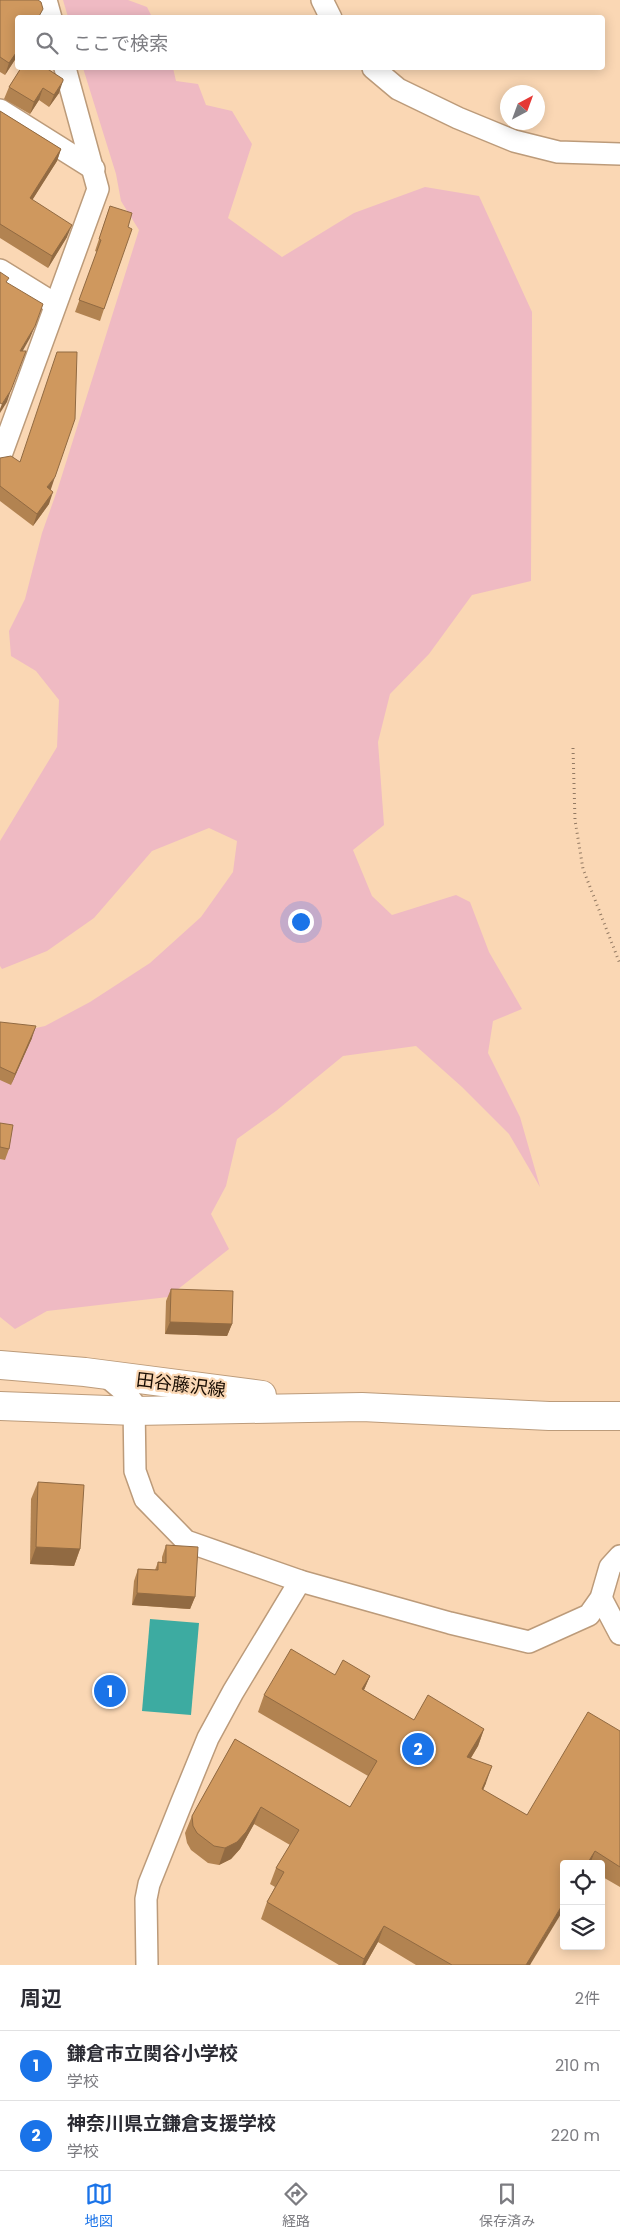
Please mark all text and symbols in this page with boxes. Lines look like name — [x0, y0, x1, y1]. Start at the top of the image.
search box — [15, 15, 605, 70]
icon: search — [33, 29, 61, 57]
text: ここで検索 — [73, 30, 168, 57]
north arrow — [500, 85, 545, 130]
your location — [288, 909, 314, 935]
street label: 田谷藤沢線 — [135, 1367, 227, 1402]
pin: 1 — [94, 1672, 126, 1710]
pin: 2 — [402, 1730, 434, 1768]
map controls — [560, 1860, 605, 1950]
button: locate — [560, 1860, 605, 1905]
button: layers — [560, 1905, 605, 1950]
text: 周辺 — [20, 1984, 62, 2013]
text: 2件 — [575, 1987, 600, 2010]
text: 鎌倉市立関谷小学校 — [67, 2040, 238, 2067]
text: 1 — [33, 2054, 39, 2077]
text: 210 m — [555, 2054, 600, 2077]
text: 学校 — [67, 2070, 99, 2093]
text: 神奈川県立鎌倉支援学校 — [67, 2110, 276, 2137]
text: 2 — [31, 2124, 41, 2147]
text: 220 m — [551, 2124, 600, 2147]
text: 学校 — [67, 2140, 99, 2163]
tab: 地図 — [85, 2180, 113, 2232]
tab: 経路 — [282, 2180, 310, 2232]
tab: 保存済み — [479, 2180, 535, 2232]

